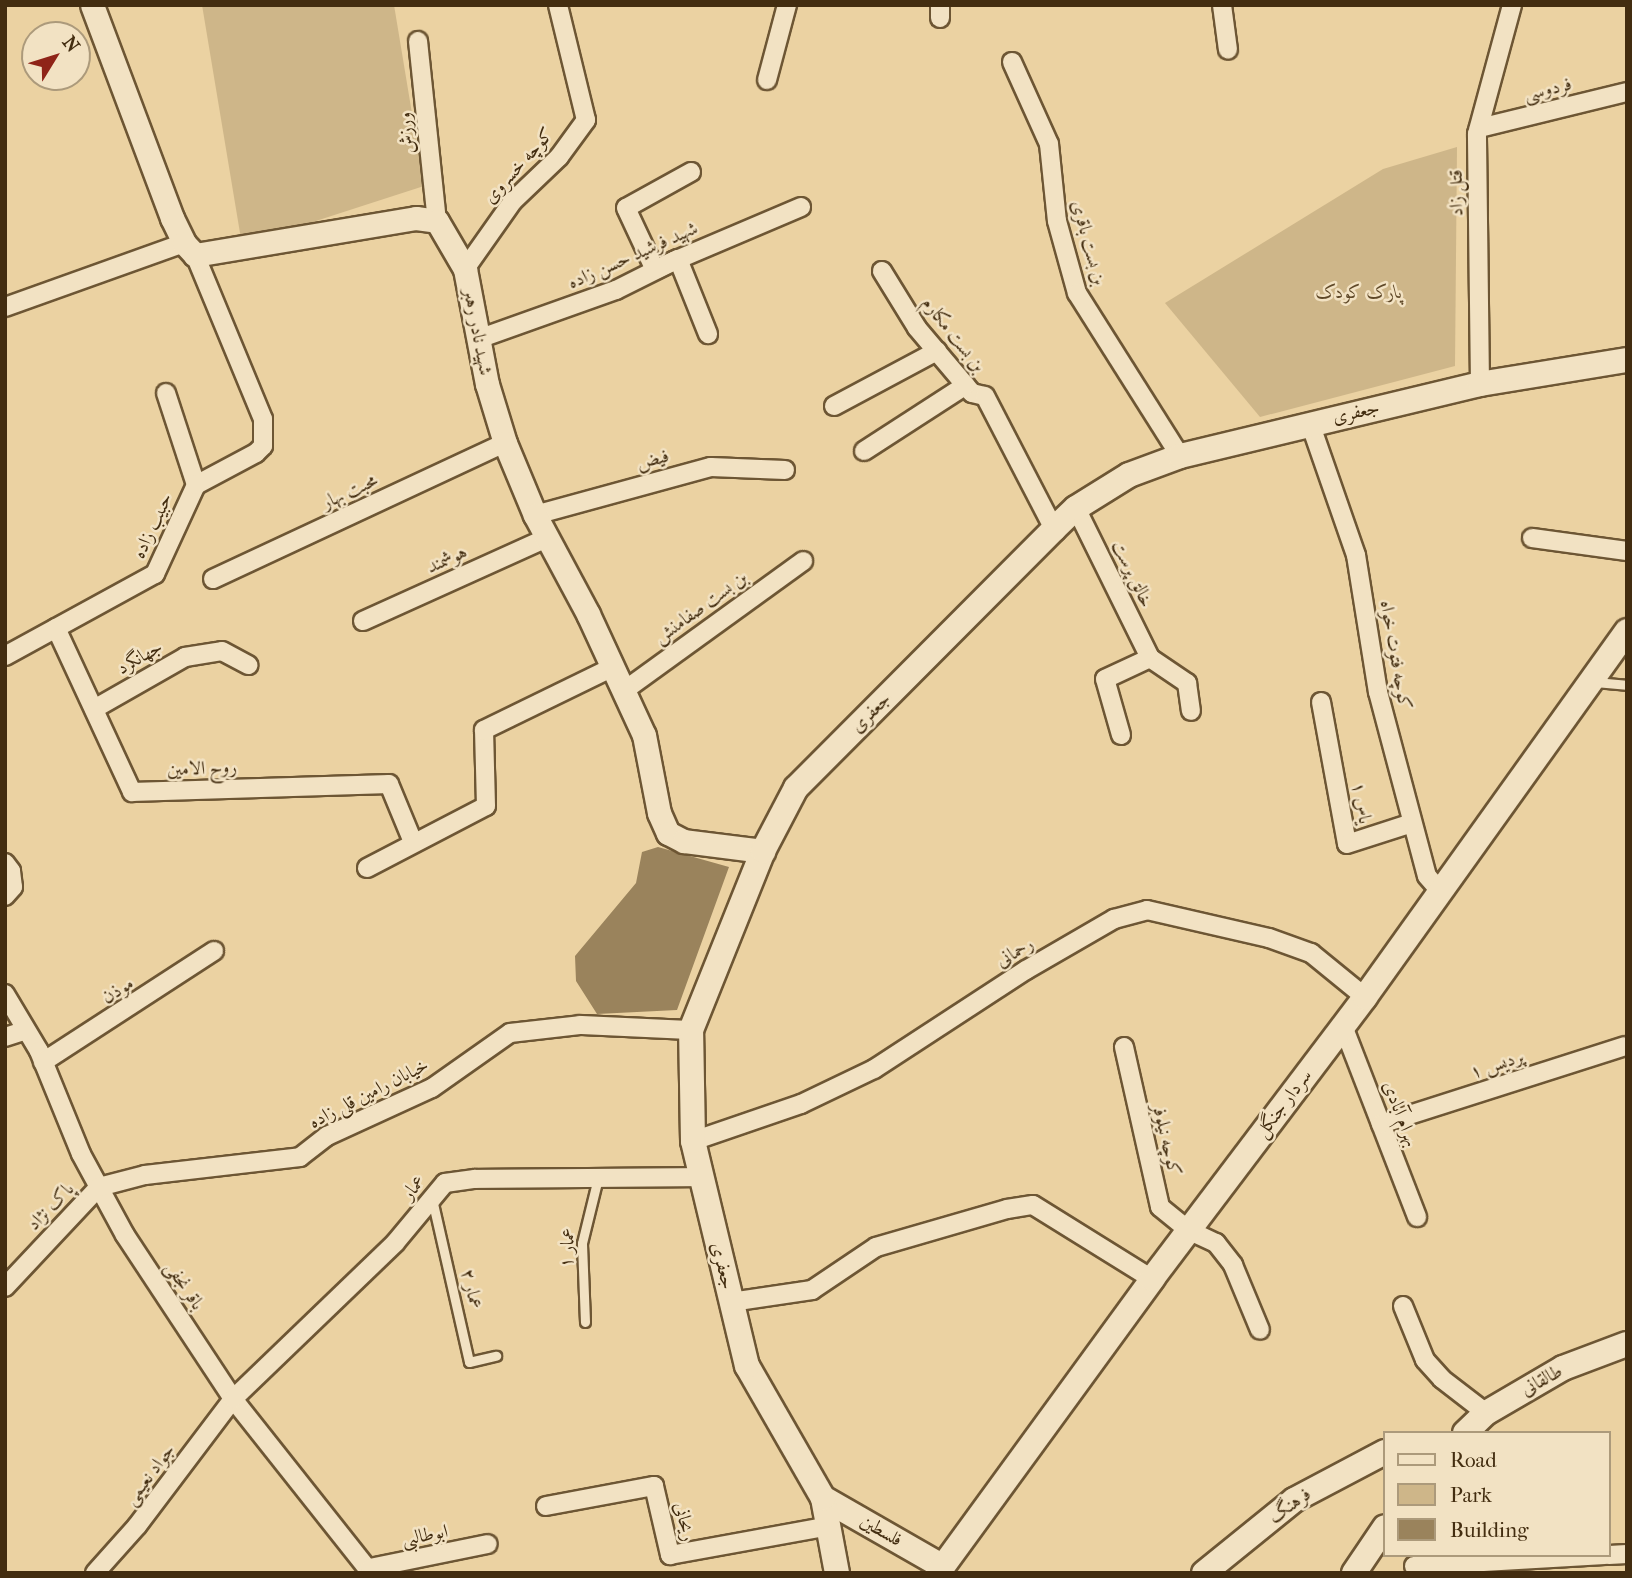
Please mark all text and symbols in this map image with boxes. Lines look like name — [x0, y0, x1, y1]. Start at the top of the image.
north arrow — [21, 21, 91, 91]
text: N — [58, 32, 84, 57]
street label: فردوسی — [1522, 73, 1574, 107]
street label: ورزش — [393, 111, 421, 155]
street label: کوچه خسروی — [479, 123, 559, 209]
street label: قتل زاد — [1445, 169, 1469, 217]
street label: بن بست باقری — [1066, 198, 1110, 288]
street label: شهید فرشید حسن زاده — [565, 217, 701, 295]
park label: پارک کودک — [1316, 282, 1402, 304]
street label: شهید نادر رهبر — [457, 287, 497, 377]
street label: بن بست مکارم — [916, 293, 990, 377]
street label: جعفری — [1330, 397, 1382, 429]
street label: فیض — [634, 445, 672, 475]
street label: محبت بهار — [318, 469, 382, 515]
street label: حبیب زاده — [128, 490, 178, 562]
street label: خالق پرست — [1106, 537, 1158, 611]
street label: هوشمند — [423, 541, 471, 579]
street label: بن بست صفامنش — [650, 566, 752, 650]
street label: کوچه فتوت خواه — [1374, 599, 1416, 711]
street label: جهانگرد — [113, 636, 167, 680]
street label: جعفری — [846, 688, 896, 738]
street label: روح الامین — [167, 756, 237, 782]
street label: یاس ۱ — [1346, 780, 1376, 826]
street label: رحمانی — [992, 933, 1038, 973]
street label: موذن — [98, 972, 138, 1010]
street label: پردیس ۱ — [1467, 1046, 1527, 1084]
street label: خیابان رامین قلی زاده — [305, 1054, 433, 1134]
street label: سردار جنگل — [1251, 1065, 1317, 1143]
street label: بهرام آبادی — [1377, 1078, 1423, 1150]
street label: کوچه نیلوفر — [1147, 1102, 1185, 1178]
street label: عمار — [397, 1171, 431, 1205]
street label: پاک نژاد — [23, 1178, 79, 1236]
street label: عمار ۱ — [555, 1227, 581, 1269]
street label: جعفری — [705, 1240, 739, 1292]
street label: باقر نجفی — [160, 1257, 208, 1315]
street label: عمار ۲ — [455, 1267, 487, 1311]
street label: طالقانی — [1517, 1360, 1567, 1402]
legend — [1384, 1431, 1611, 1557]
street label: جواد نعیمی — [120, 1440, 180, 1510]
text: Road — [1450, 1448, 1497, 1472]
street label: فرهنگ — [1264, 1483, 1316, 1529]
text: Park — [1450, 1483, 1492, 1507]
street label: ریحانی — [668, 1500, 700, 1544]
street label: فلسطین — [856, 1510, 906, 1552]
text: Building — [1450, 1518, 1528, 1542]
street label: ابوطالبی — [400, 1520, 450, 1552]

